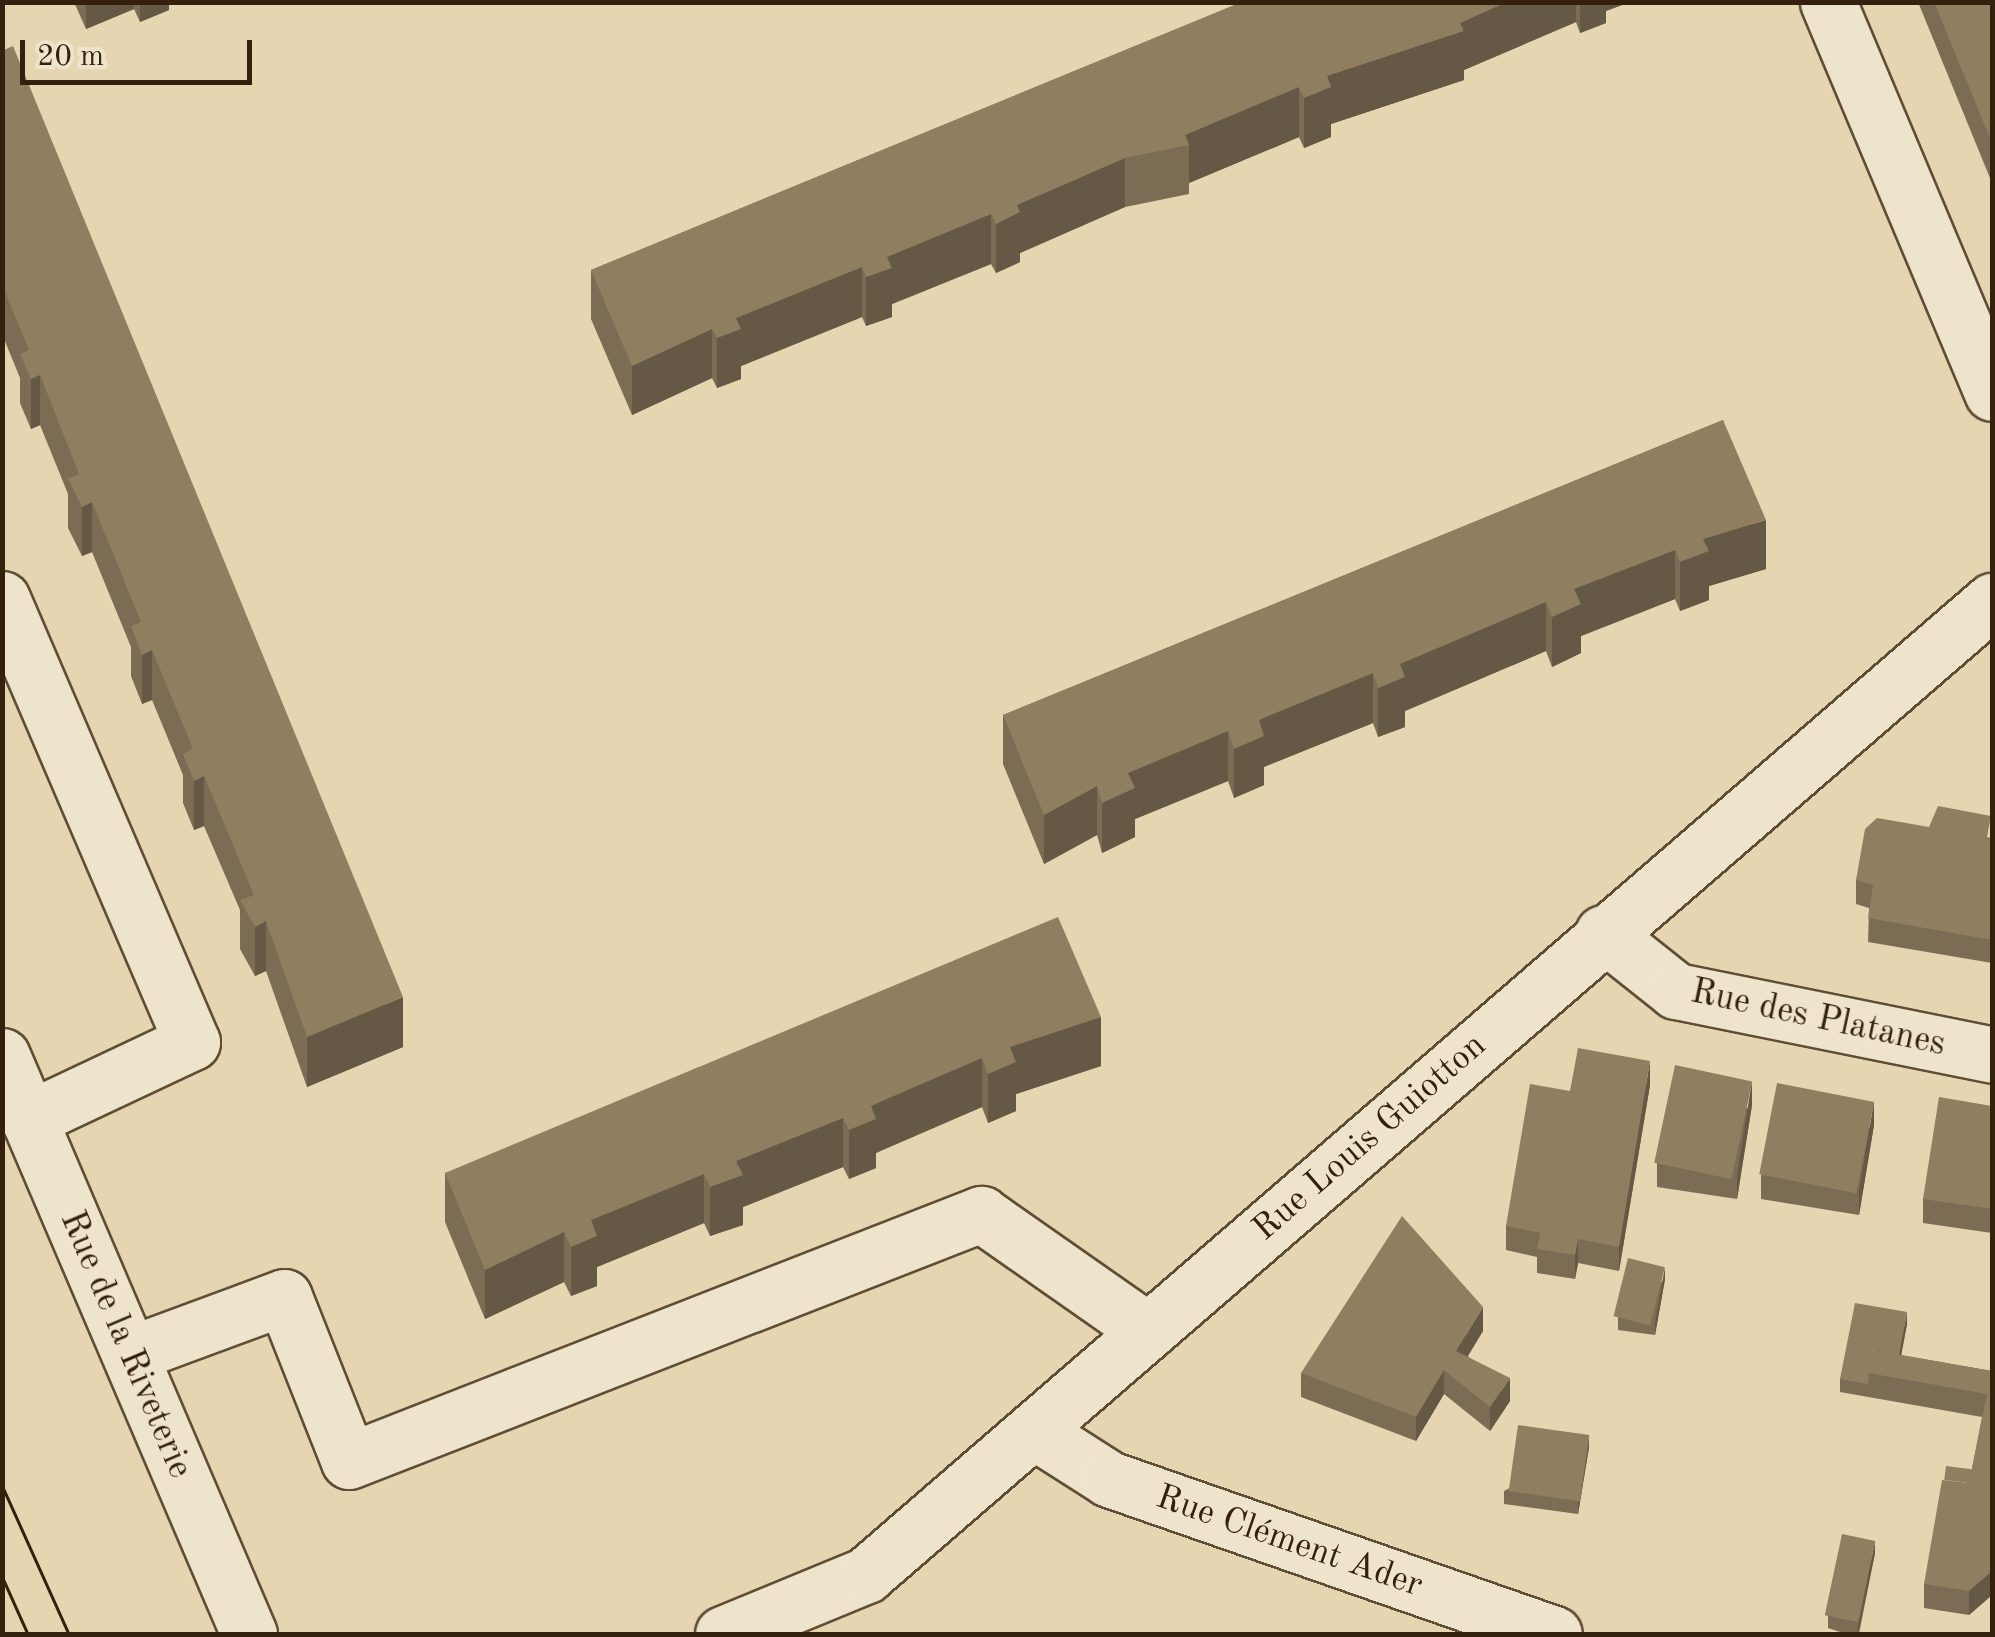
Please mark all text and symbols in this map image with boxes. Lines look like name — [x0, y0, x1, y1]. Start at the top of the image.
scale bar — [25, 20, 258, 82]
text: 20 m — [37, 42, 104, 72]
street label: Rue des Platanes — [1687, 972, 1949, 1066]
street label: Rue Louis Guiotton — [1245, 1025, 1495, 1251]
street label: Rue de la Riveterie — [50, 1205, 200, 1485]
street label: Rue Clément Ader — [1150, 1477, 1428, 1607]

